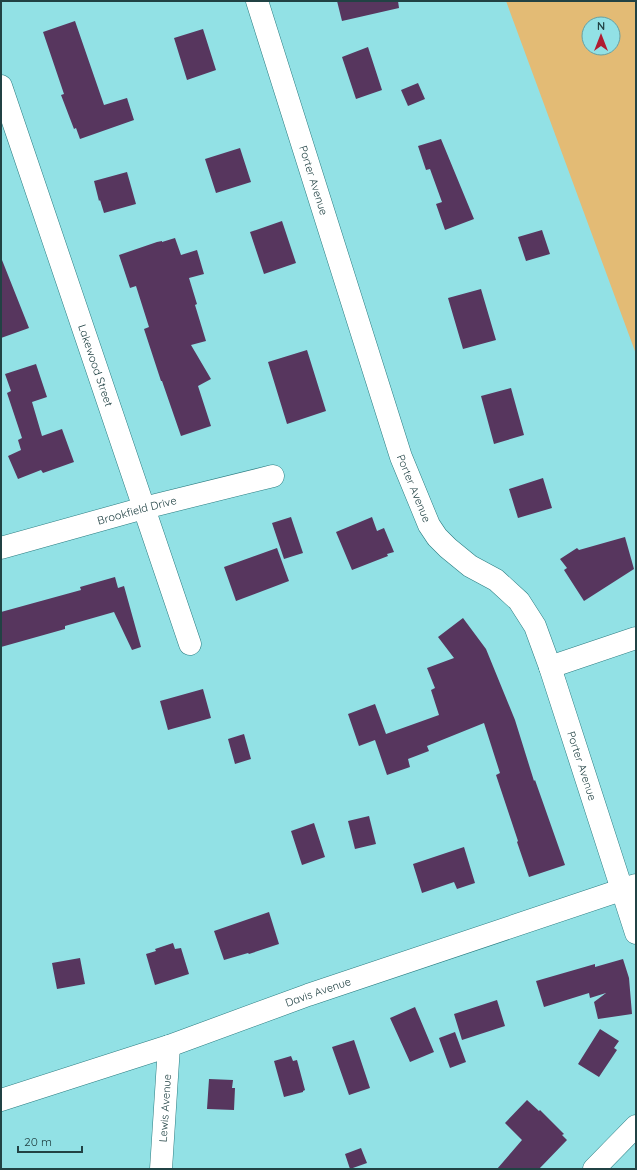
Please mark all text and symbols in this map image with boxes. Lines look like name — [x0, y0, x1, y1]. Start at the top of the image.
north arrow — [581, 16, 621, 56]
text: N — [597, 19, 605, 33]
street label: Porter Avenue — [296, 144, 331, 217]
street label: Lakewood Street — [75, 323, 116, 409]
street label: Porter Avenue — [394, 452, 434, 524]
street label: Brookfield Drive — [96, 493, 178, 528]
street label: Porter Avenue — [564, 729, 600, 802]
street label: Davis Avenue — [283, 974, 353, 1010]
street label: Lewis Avenue — [156, 1073, 174, 1143]
scale bar — [18, 1128, 82, 1154]
text: 20 m — [24, 1134, 52, 1149]

